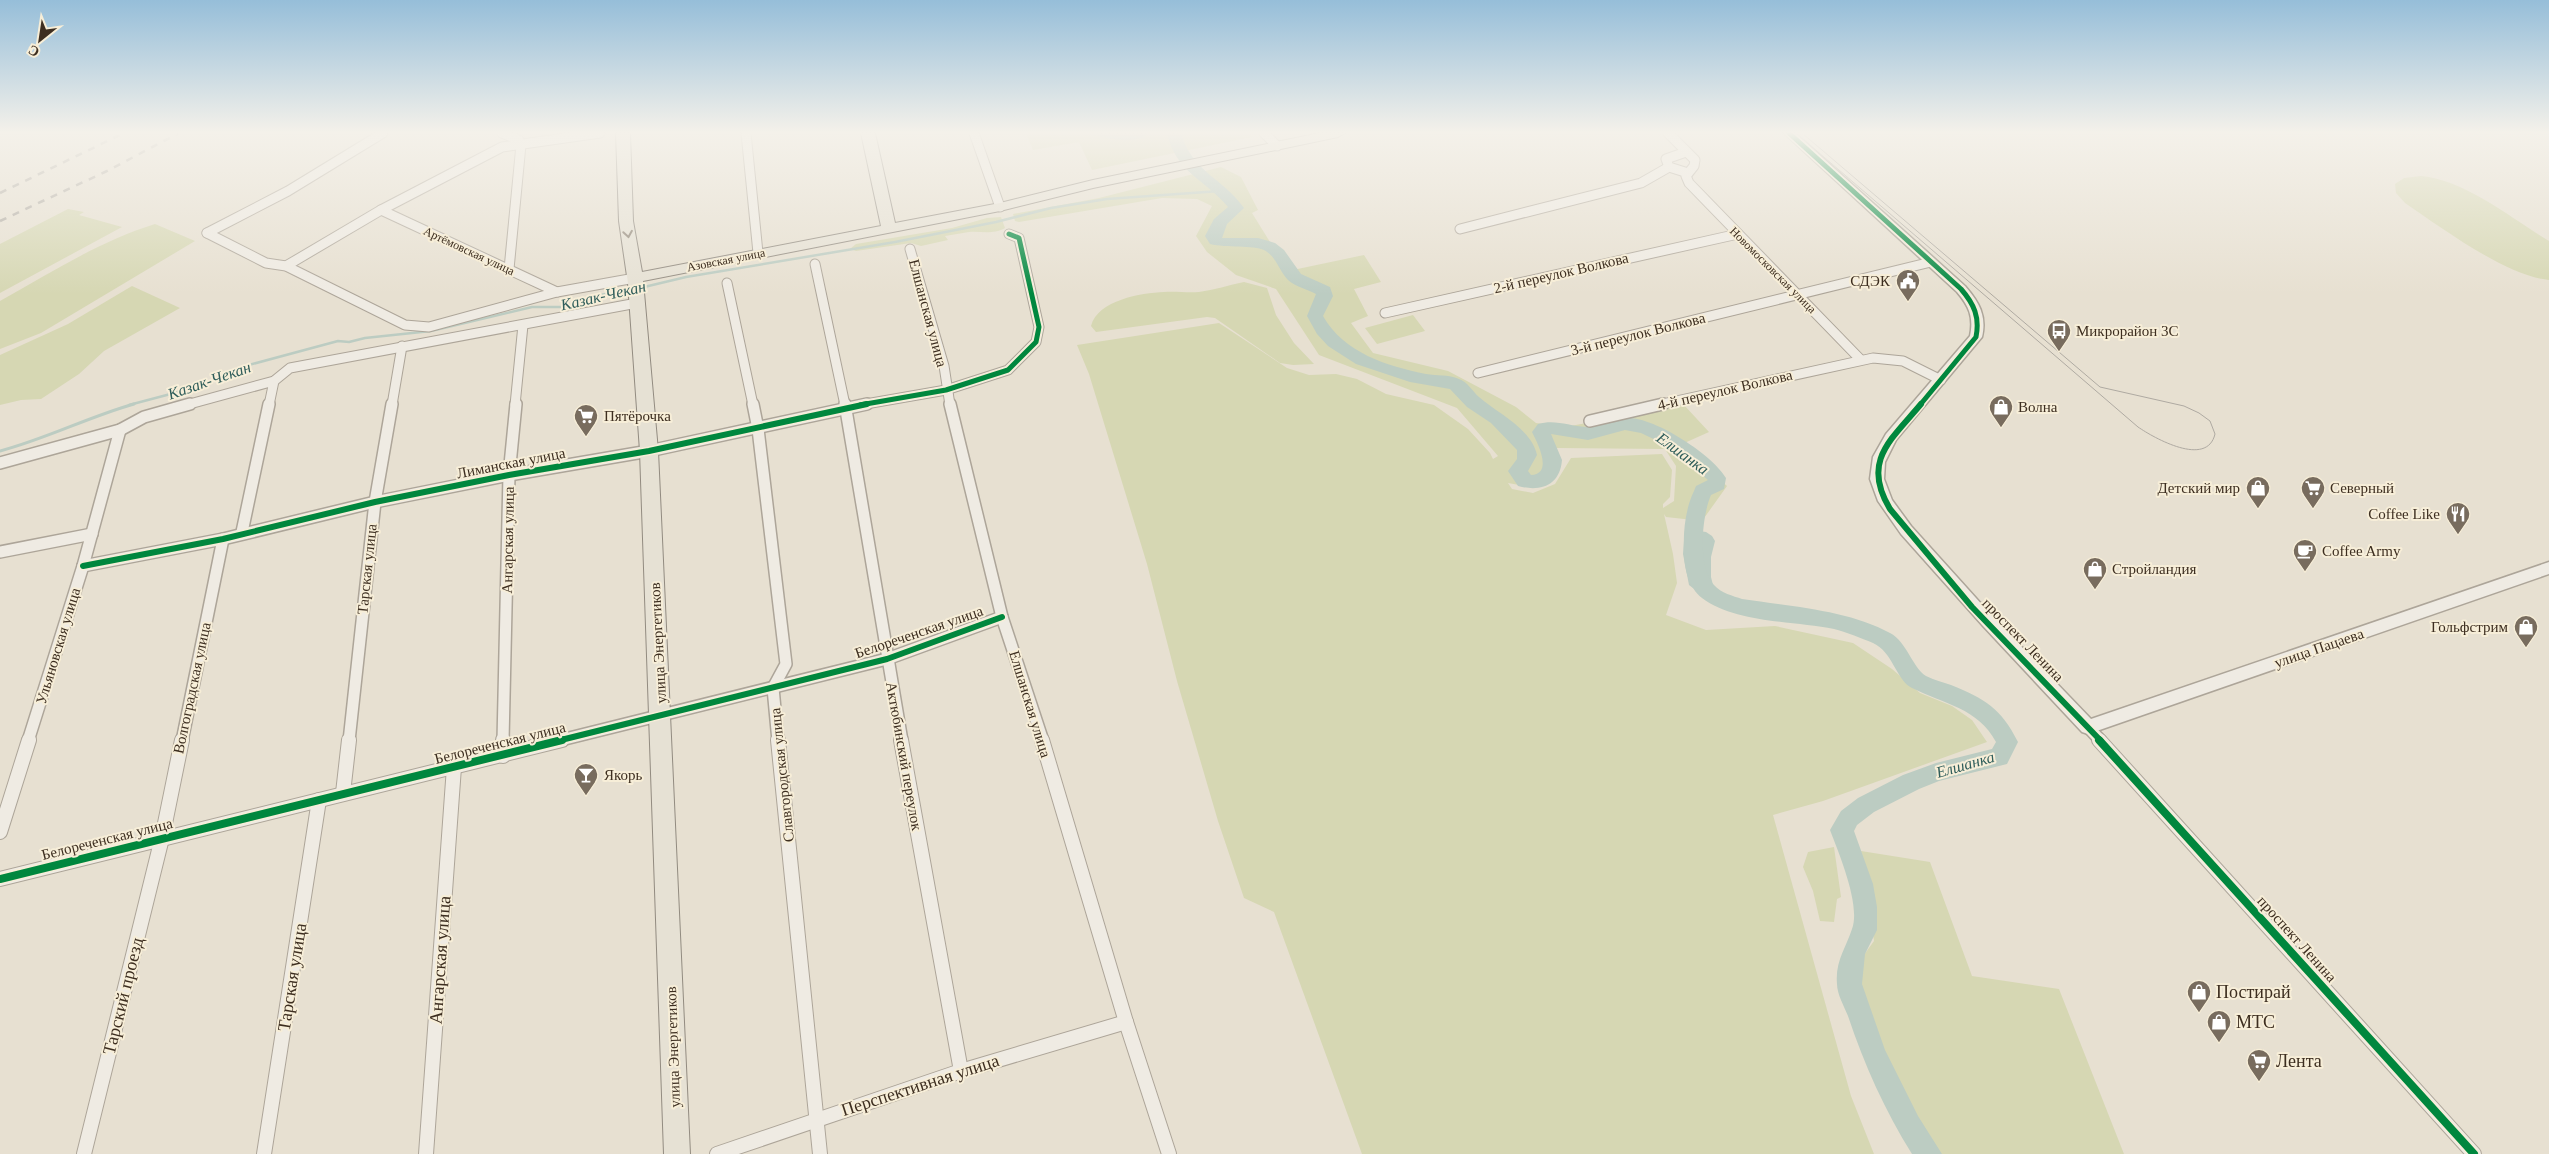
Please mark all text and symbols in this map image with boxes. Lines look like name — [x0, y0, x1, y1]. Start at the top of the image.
north arrow — [15, 15, 65, 65]
text: С — [26, 42, 42, 60]
street label: Артёмовская улица — [421, 224, 517, 278]
street label: Новомосковская улица — [1727, 224, 1820, 317]
one-way arrow — [622, 229, 632, 238]
street label: Азовская улица — [686, 245, 767, 274]
street label: 2-й переулок Волкова — [1492, 250, 1630, 296]
street label: Елшанская улица — [906, 257, 950, 369]
public building icon: СДЭК — [1895, 268, 1921, 302]
place label: СДЭК — [1850, 273, 1891, 289]
water label: Казак-Чекан — [558, 277, 647, 314]
street label: 3-й переулок Волкова — [1569, 309, 1707, 358]
bus stop icon: Микрорайон 3С — [2046, 318, 2072, 352]
place label: Микрорайон 3С — [2076, 323, 2179, 339]
water label: Казак-Чекан — [164, 358, 253, 403]
street label: 4-й переулок Волкова — [1656, 367, 1794, 413]
shop icon: Волна — [1988, 394, 2014, 428]
place label: Волна — [2018, 399, 2058, 415]
supermarket icon: Пятёрочка — [573, 403, 599, 437]
place label: Пятёрочка — [604, 408, 671, 424]
water label: Елшанка — [1653, 428, 1712, 478]
street label: Лиманская улица — [455, 445, 567, 481]
shop icon: Детский мир — [2245, 475, 2271, 509]
supermarket icon: Северный — [2300, 475, 2326, 509]
place label: Детский мир — [2157, 480, 2240, 496]
place label: Северный — [2330, 480, 2394, 496]
street label: Ангарская улица — [499, 486, 517, 594]
restaurant icon: Coffee Like — [2445, 501, 2471, 535]
place label: Coffee Like — [2368, 506, 2440, 522]
street label: Тарская улица — [354, 523, 380, 615]
cafe icon: Coffee Army — [2292, 538, 2318, 572]
place label: Coffee Army — [2322, 543, 2401, 559]
shop icon: Стройландия — [2082, 556, 2108, 590]
place label: Стройландия — [2112, 561, 2196, 577]
street label: улица Энергетиков — [647, 582, 669, 704]
street label: Ульяновская улица — [33, 586, 83, 706]
street label: проспект Ленина — [1979, 595, 2067, 685]
street label: Белореченская улица — [853, 602, 985, 661]
shop icon: Гольфстрим — [2513, 614, 2539, 648]
place label: Гольфстрим — [2431, 619, 2508, 635]
street label: Волгоградская улица — [170, 620, 214, 755]
street label: улица Пацаева — [2272, 625, 2366, 671]
street label: Елшанская улица — [1006, 649, 1054, 760]
street label: Актюбинский переулок — [883, 680, 925, 832]
street label: Славгородская улица — [767, 707, 797, 843]
street label: Белореченская улица — [433, 719, 567, 767]
water label: Елшанка — [1933, 748, 1996, 781]
bar icon: Якорь — [573, 762, 599, 796]
place label: Якорь — [604, 767, 643, 783]
street label: Белореченская улица — [40, 815, 174, 863]
street label: проспект Ленина — [2254, 893, 2340, 985]
street label: Ангарская улица — [426, 895, 454, 1025]
street label: Тарская улица — [274, 921, 310, 1033]
street label: Тарский проезд — [99, 935, 147, 1057]
shop icon: Постирай — [2186, 979, 2212, 1013]
place label: Постирай — [2216, 982, 2291, 1002]
street label: улица Энергетиков — [663, 986, 683, 1108]
shop icon: МТС — [2206, 1009, 2232, 1043]
place label: МТС — [2236, 1012, 2275, 1032]
supermarket icon: Лента — [2246, 1048, 2272, 1082]
street label: Перспективная улица — [838, 1050, 1002, 1120]
place label: Лента — [2276, 1051, 2322, 1071]

